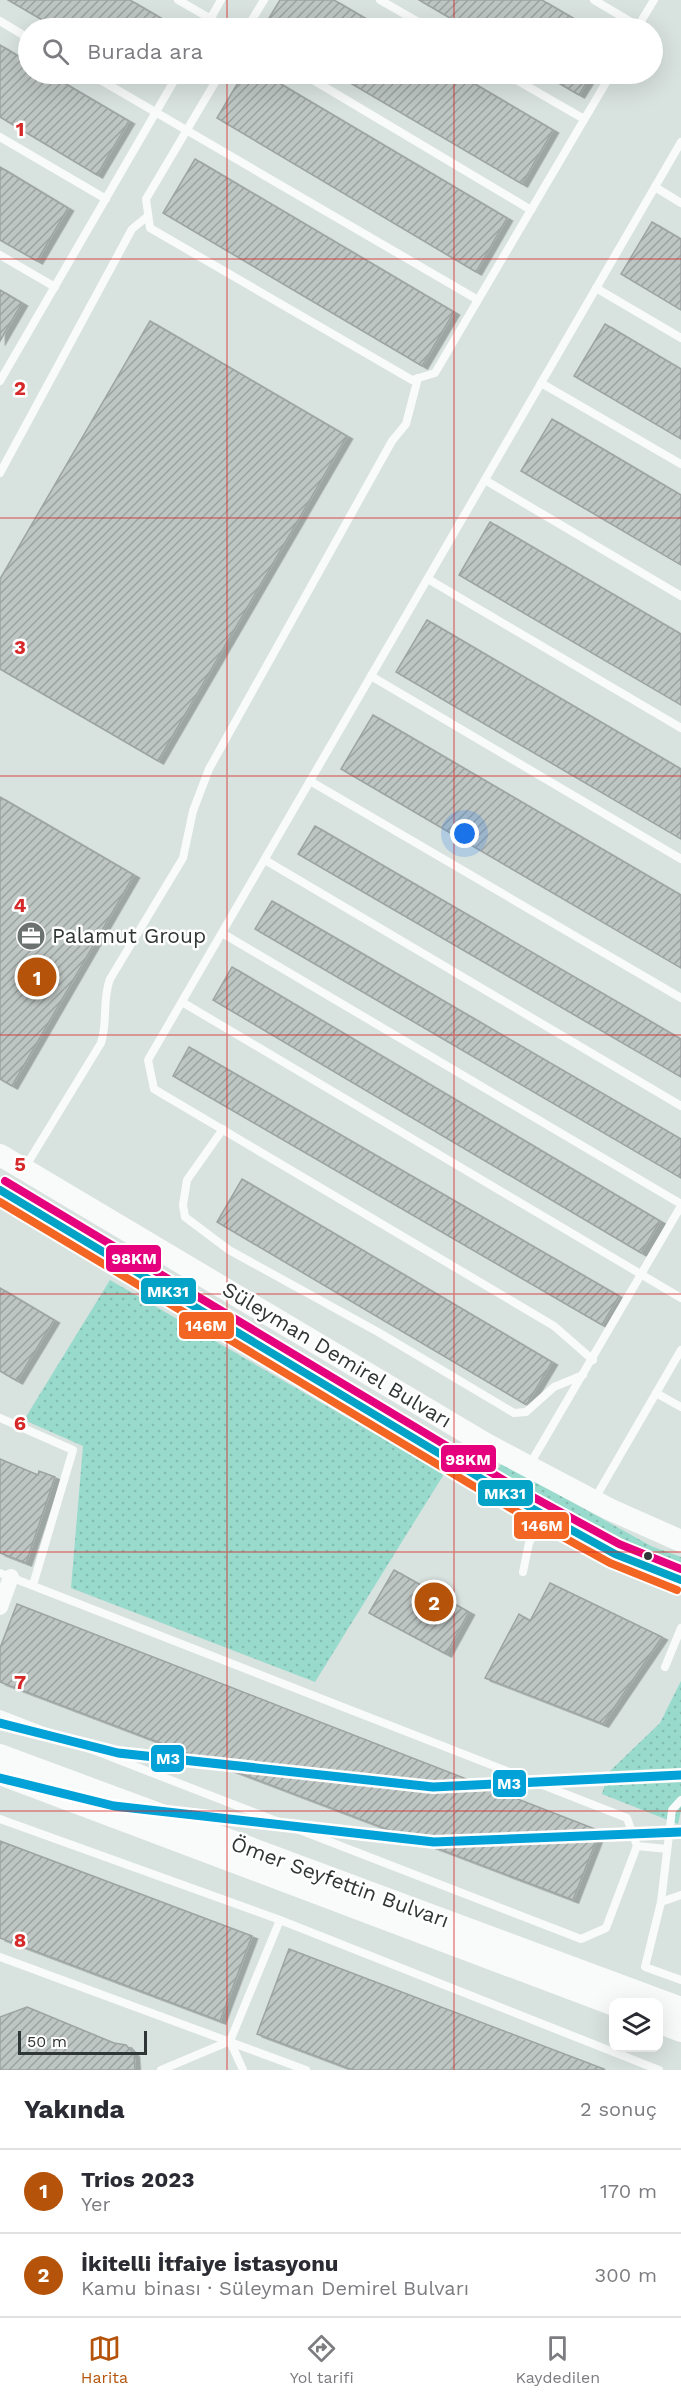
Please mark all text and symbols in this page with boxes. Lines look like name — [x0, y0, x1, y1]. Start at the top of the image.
search box — [18, 18, 663, 84]
icon: search — [39, 35, 72, 68]
text: Burada ara — [87, 39, 203, 64]
text: 1 — [16, 117, 24, 141]
text: 2 — [14, 376, 26, 400]
text: 3 — [14, 635, 26, 659]
your location — [450, 819, 479, 848]
text: 4 — [14, 893, 27, 917]
office icon: Palamut Group — [15, 920, 47, 952]
place label: Palamut Group — [52, 923, 206, 948]
pin: 1 — [18, 954, 57, 1000]
text: 5 — [14, 1152, 26, 1176]
line badge: 98KM — [105, 1244, 162, 1273]
text: 98KM — [111, 1249, 157, 1268]
street label: Süleyman Demirel Bulvarı — [218, 1276, 456, 1433]
line badge: MK31 — [140, 1277, 197, 1305]
text: MK31 — [147, 1282, 189, 1301]
line badge: 146M — [178, 1311, 235, 1340]
text: 146M — [185, 1316, 227, 1335]
text: 6 — [14, 1411, 26, 1435]
line badge: 98KM — [440, 1444, 497, 1473]
text: 98KM — [445, 1450, 491, 1469]
line badge: MK31 — [477, 1479, 534, 1507]
text: MK31 — [484, 1484, 526, 1503]
line badge: 146M — [513, 1511, 570, 1540]
text: 146M — [521, 1516, 563, 1535]
unlabelled marker — [642, 1550, 654, 1562]
pin: 2 — [414, 1580, 454, 1624]
text: 7 — [14, 1670, 26, 1694]
line badge: M3 — [150, 1744, 185, 1773]
text: M3 — [156, 1749, 180, 1768]
line badge: M3 — [492, 1769, 527, 1798]
text: M3 — [497, 1774, 521, 1793]
street label: Ömer Seyfettin Bulvarı — [228, 1830, 453, 1933]
text: 8 — [14, 1928, 26, 1952]
map controls — [609, 1998, 663, 2052]
button: layers — [609, 1998, 663, 2052]
scale bar — [18, 2028, 147, 2056]
text: 50 m — [27, 2032, 67, 2051]
text: Yakında — [24, 2094, 125, 2124]
text: 2 sonuç — [580, 2097, 657, 2121]
text: Trios 2023 — [81, 2167, 194, 2192]
text: 1 — [39, 2179, 48, 2203]
text: 170 m — [600, 2179, 657, 2203]
text: Yer — [81, 2192, 111, 2216]
text: İkitelli İtfaiye İstasyonu — [81, 2251, 338, 2276]
text: 2 — [38, 2263, 49, 2287]
text: 300 m — [595, 2263, 657, 2287]
text: Kamu binası · Süleyman Demirel Bulvarı — [81, 2276, 469, 2300]
tab: Harita — [81, 2332, 128, 2387]
tab: Yol tarifi — [290, 2332, 354, 2387]
tab: Kaydedilen — [515, 2332, 600, 2387]

